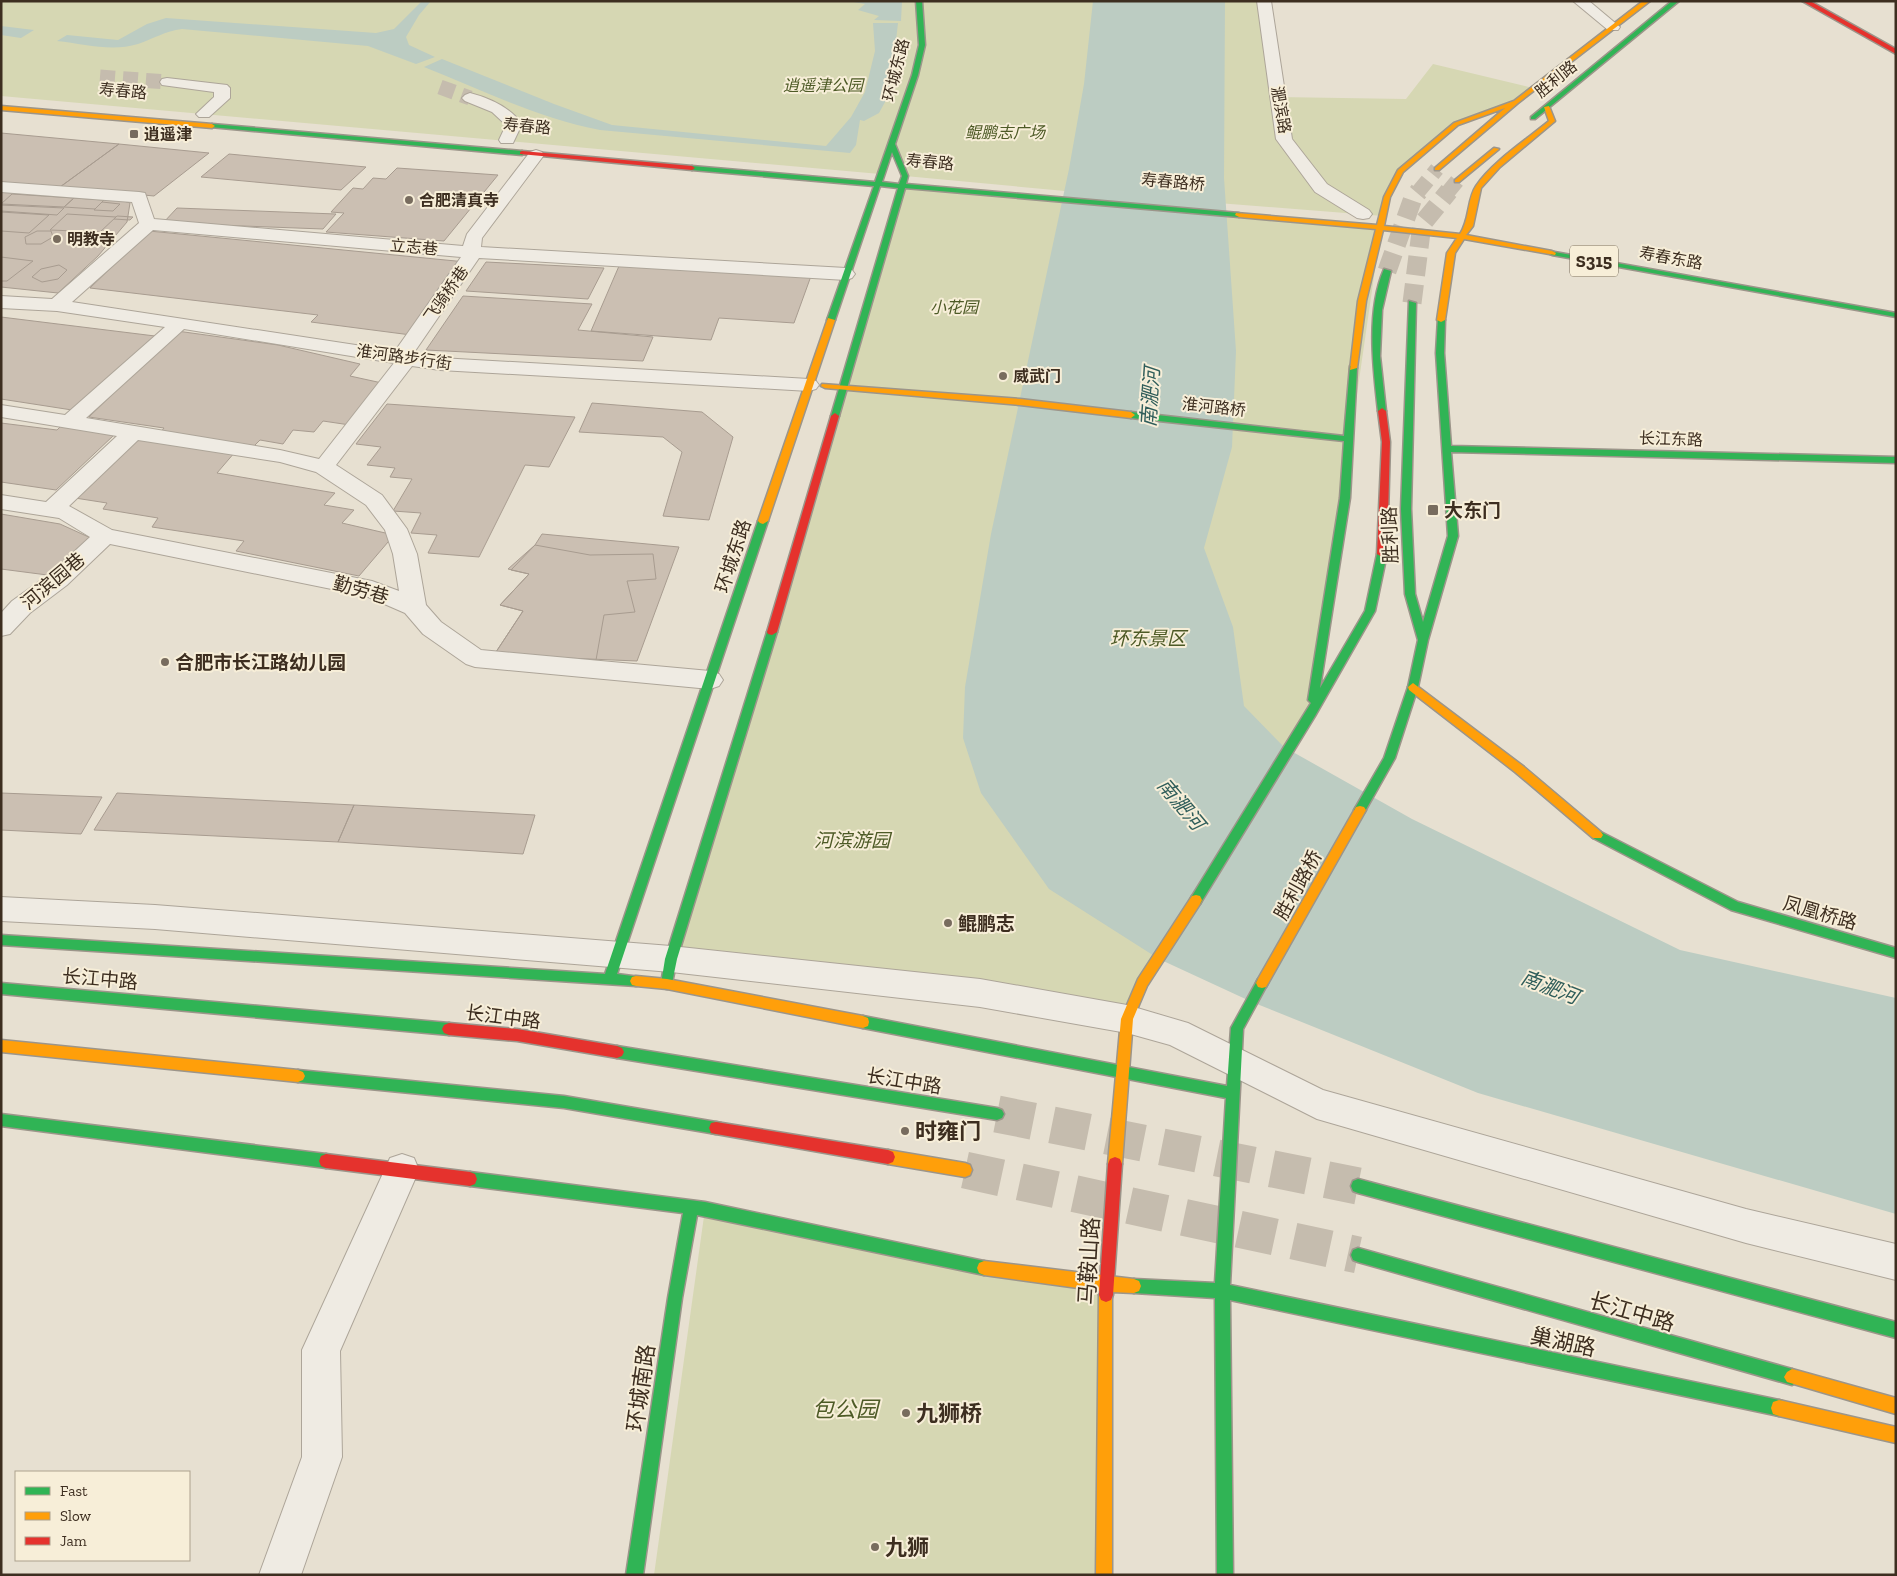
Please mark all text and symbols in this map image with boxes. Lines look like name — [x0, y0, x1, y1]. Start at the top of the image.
street label: 环城东路 — [879, 37, 913, 103]
street label: 胜利路 — [1531, 57, 1581, 101]
park label: 逍遥津公园 — [783, 76, 865, 95]
street label: 寿春路 — [98, 79, 148, 103]
street label: 淝滨路 — [1267, 85, 1295, 135]
street label: 寿春路 — [502, 114, 552, 138]
park label: 鲲鹏志广场 — [965, 123, 1047, 142]
place label: 逍遥津 — [144, 125, 192, 144]
marker: 逍遥津 — [128, 128, 140, 140]
street label: 寿春路 — [905, 150, 955, 174]
street label: 寿春路桥 — [1140, 170, 1206, 194]
place label: 合肥清真寺 — [419, 191, 499, 210]
marker: 合肥清真寺 — [403, 194, 415, 206]
place label: 明教寺 — [67, 230, 115, 249]
marker: 明教寺 — [51, 233, 63, 245]
street label: 立志巷 — [389, 235, 439, 259]
street label: 寿春东路 — [1638, 243, 1704, 273]
road number: S315 — [1570, 246, 1618, 276]
street label: 飞骑桥巷 — [420, 262, 472, 326]
park label: 小花园 — [930, 298, 980, 317]
street label: 淮河路步行街 — [355, 341, 453, 373]
water label: 南淝河 — [1136, 362, 1164, 428]
place label: 威武门 — [1013, 367, 1061, 386]
marker: 威武门 — [997, 370, 1009, 382]
street label: 淮河路桥 — [1181, 394, 1247, 420]
street label: 长江东路 — [1639, 428, 1703, 450]
place label: 大东门 — [1444, 499, 1501, 522]
marker: 大东门 — [1426, 503, 1440, 517]
street label: 胜利路 — [1378, 506, 1402, 564]
street label: 环城东路 — [710, 516, 756, 596]
street label: 河滨园巷 — [16, 548, 90, 614]
street label: 勤劳巷 — [330, 571, 392, 609]
park label: 环东景区 — [1110, 627, 1189, 650]
place label: 合肥市长江路幼儿园 — [175, 651, 346, 674]
marker: 合肥市长江路幼儿园 — [159, 656, 171, 668]
water label: 南淝河 — [1153, 773, 1212, 838]
park label: 河滨游园 — [814, 829, 893, 852]
street label: 胜利路桥 — [1270, 846, 1326, 924]
street label: 凤凰桥路 — [1780, 891, 1860, 935]
place label: 鲲鹏志 — [958, 912, 1015, 935]
marker: 鲲鹏志 — [942, 917, 954, 929]
street label: 长江中路 — [61, 964, 139, 994]
water label: 南淝河 — [1518, 965, 1586, 1010]
street label: 长江中路 — [464, 1001, 542, 1033]
street label: 长江中路 — [865, 1064, 943, 1098]
place label: 时雍门 — [915, 1118, 981, 1145]
marker: 时雍门 — [899, 1125, 911, 1137]
street label: 马鞍山路 — [1073, 1216, 1105, 1306]
street label: 长江中路 — [1586, 1287, 1678, 1337]
street label: 巢湖路 — [1528, 1322, 1598, 1362]
street label: 环城南路 — [622, 1343, 660, 1433]
park label: 包公园 — [812, 1396, 881, 1423]
place label: 九狮桥 — [916, 1400, 982, 1427]
marker: 九狮桥 — [900, 1407, 912, 1419]
legend — [15, 1471, 190, 1561]
text: Fast — [60, 1482, 88, 1500]
text: Slow — [60, 1507, 92, 1525]
text: Jam — [60, 1532, 87, 1550]
place label: 九狮 — [885, 1534, 929, 1561]
marker: 九狮 — [869, 1541, 881, 1553]

